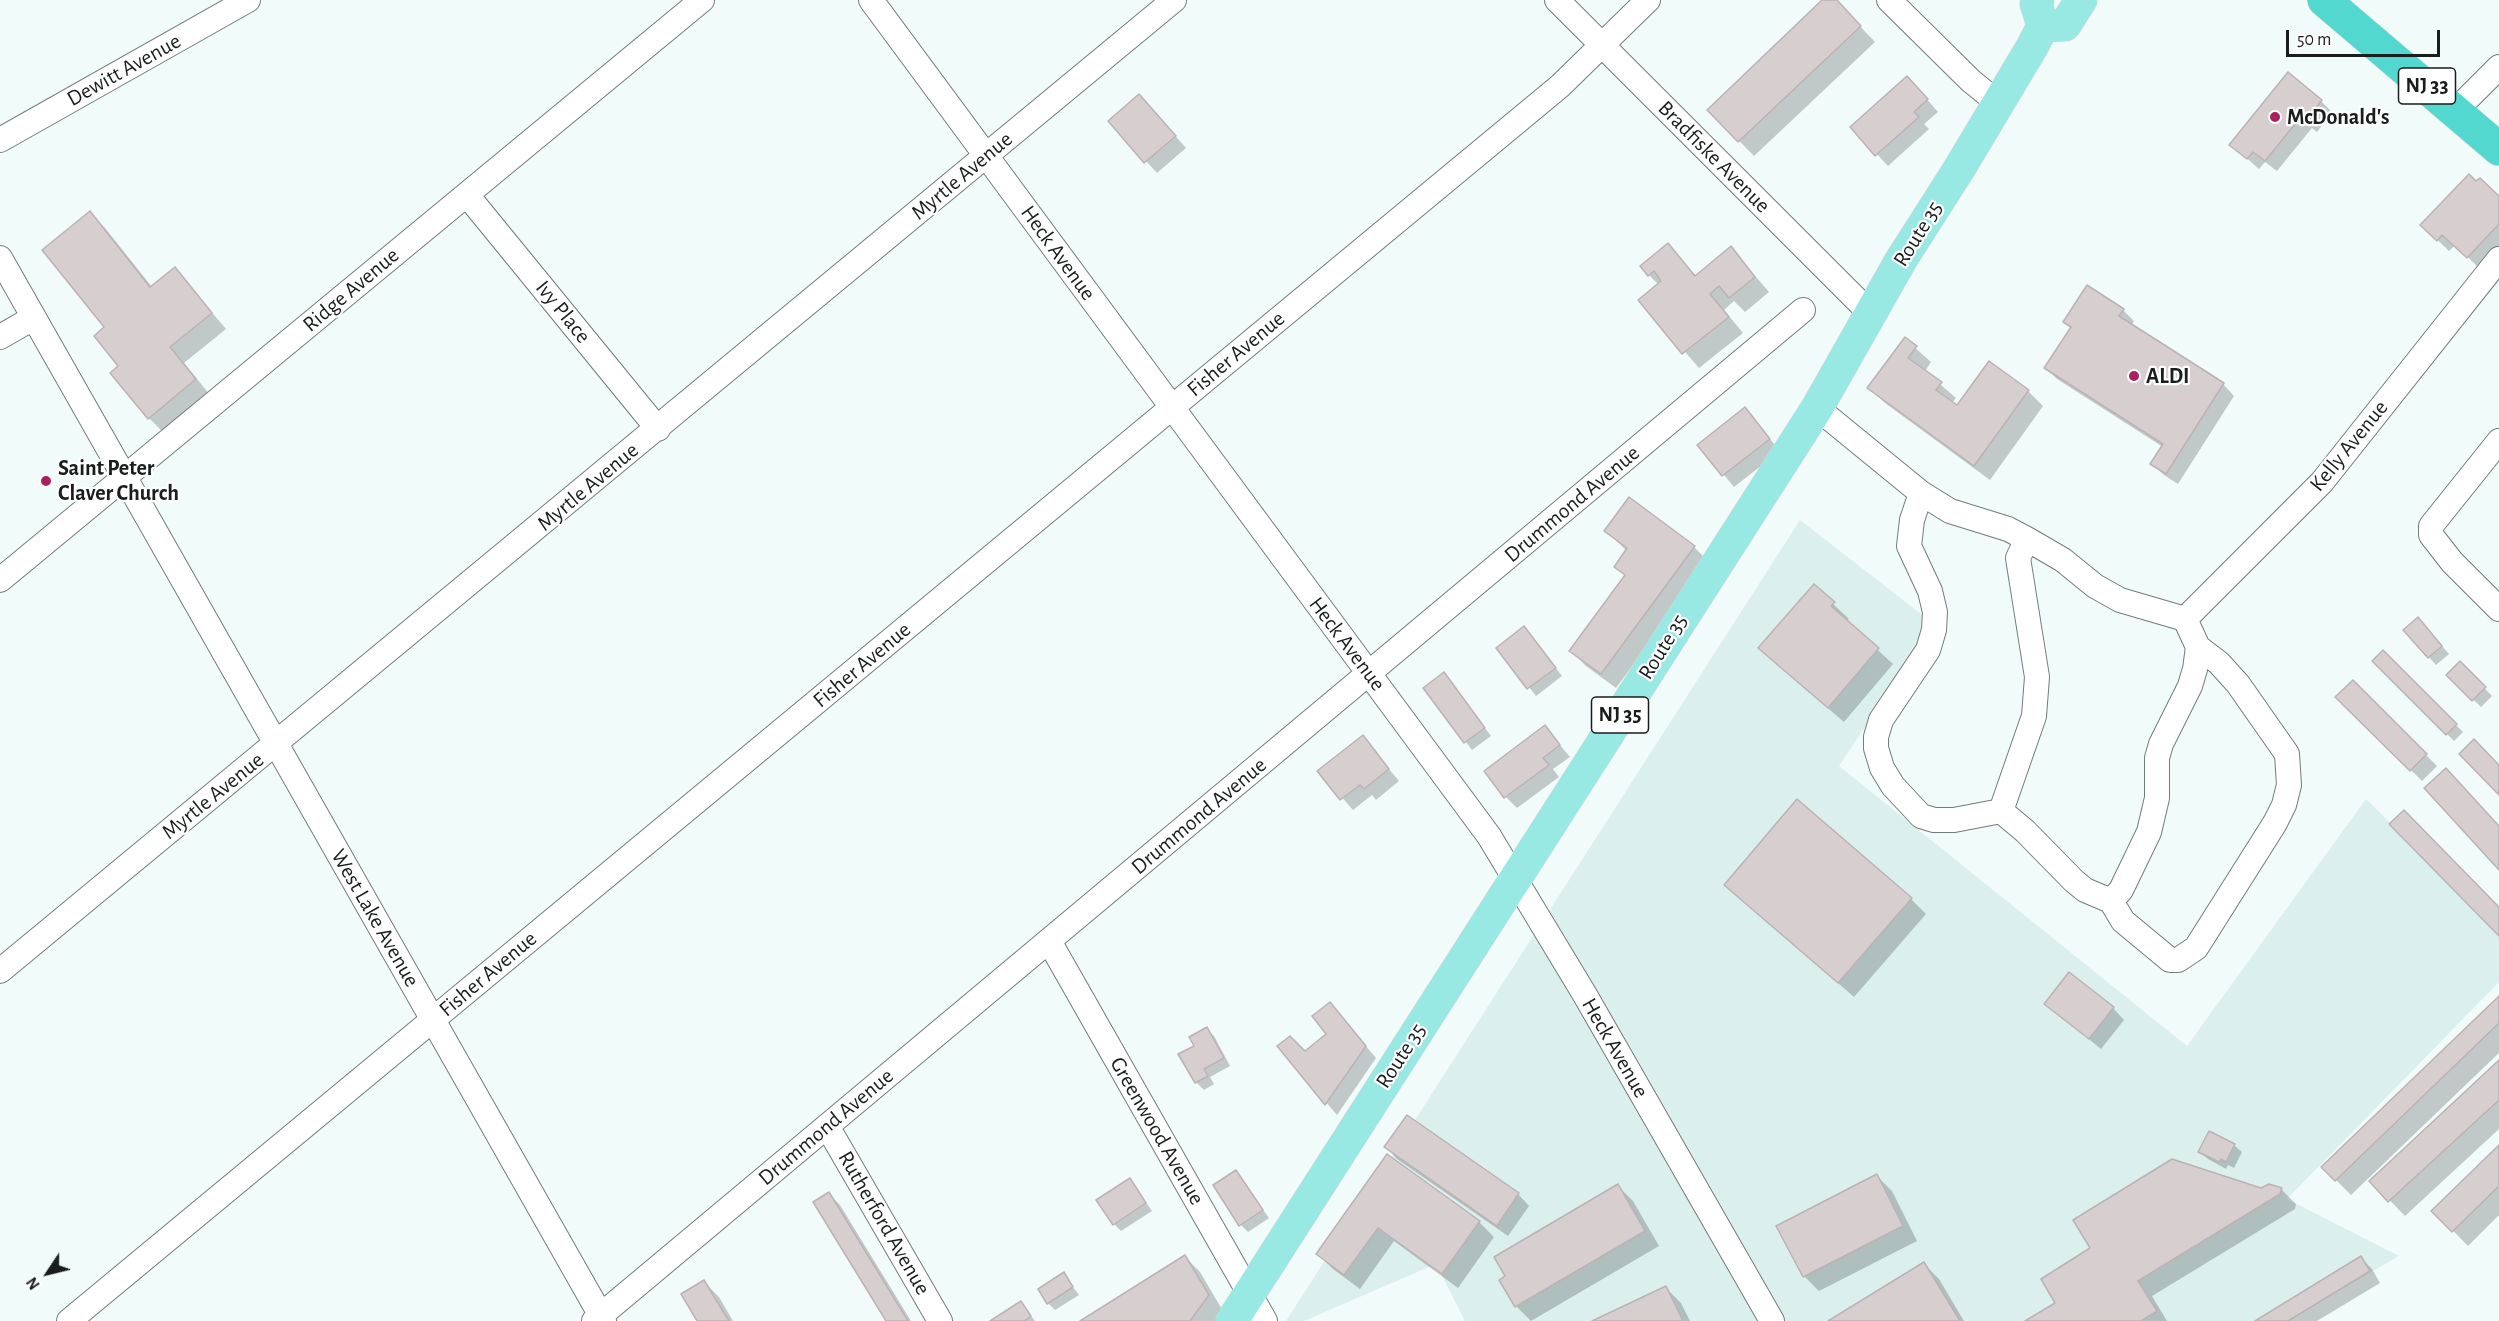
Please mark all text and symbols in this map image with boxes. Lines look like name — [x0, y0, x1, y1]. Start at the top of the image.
scale bar — [2289, 18, 2444, 56]
street label: Dewitt Avenue — [62, 28, 186, 112]
text: 50 m — [2297, 31, 2331, 49]
road number: NJ 33 — [2398, 68, 2456, 104]
street label: Bradfiske Avenue — [1652, 95, 1776, 219]
place label: McDonald's — [2287, 104, 2389, 130]
marker: McDonald's — [2268, 110, 2282, 124]
street label: Myrtle Avenue — [906, 126, 1018, 226]
street label: Route 35 — [1888, 196, 1948, 272]
street label: Heck Avenue — [1015, 200, 1101, 306]
street label: Ridge Avenue — [297, 242, 405, 338]
street label: Ivy Place — [530, 275, 596, 349]
street label: Fisher Avenue — [1182, 305, 1290, 403]
place label: ALDI — [2146, 363, 2190, 389]
marker: ALDI — [2127, 369, 2141, 383]
street label: Kelly Avenue — [2304, 395, 2394, 497]
street label: Myrtle Avenue — [532, 437, 644, 537]
street label: Drummond Avenue — [1499, 440, 1645, 568]
place label: Saint Peter Claver Church — [58, 455, 179, 506]
marker: Saint Peter Claver Church — [39, 474, 53, 488]
street label: Heck Avenue — [1303, 592, 1391, 696]
street label: Route 35 — [1633, 609, 1693, 685]
street label: Fisher Avenue — [808, 616, 916, 714]
road number: NJ 35 — [1592, 697, 1648, 733]
street label: Myrtle Avenue — [157, 747, 269, 845]
street label: Drummond Avenue — [1126, 752, 1272, 880]
street label: West Lake Avenue — [325, 844, 425, 992]
street label: Fisher Avenue — [434, 925, 542, 1023]
street label: Heck Avenue — [1576, 993, 1654, 1103]
street label: Route 35 — [1370, 1019, 1432, 1093]
street label: Greenwood Avenue — [1104, 1052, 1210, 1210]
street label: Drummond Avenue — [753, 1063, 899, 1191]
street label: Rutherford Avenue — [832, 1146, 936, 1300]
north arrow — [18, 1243, 78, 1303]
text: N — [24, 1274, 43, 1292]

